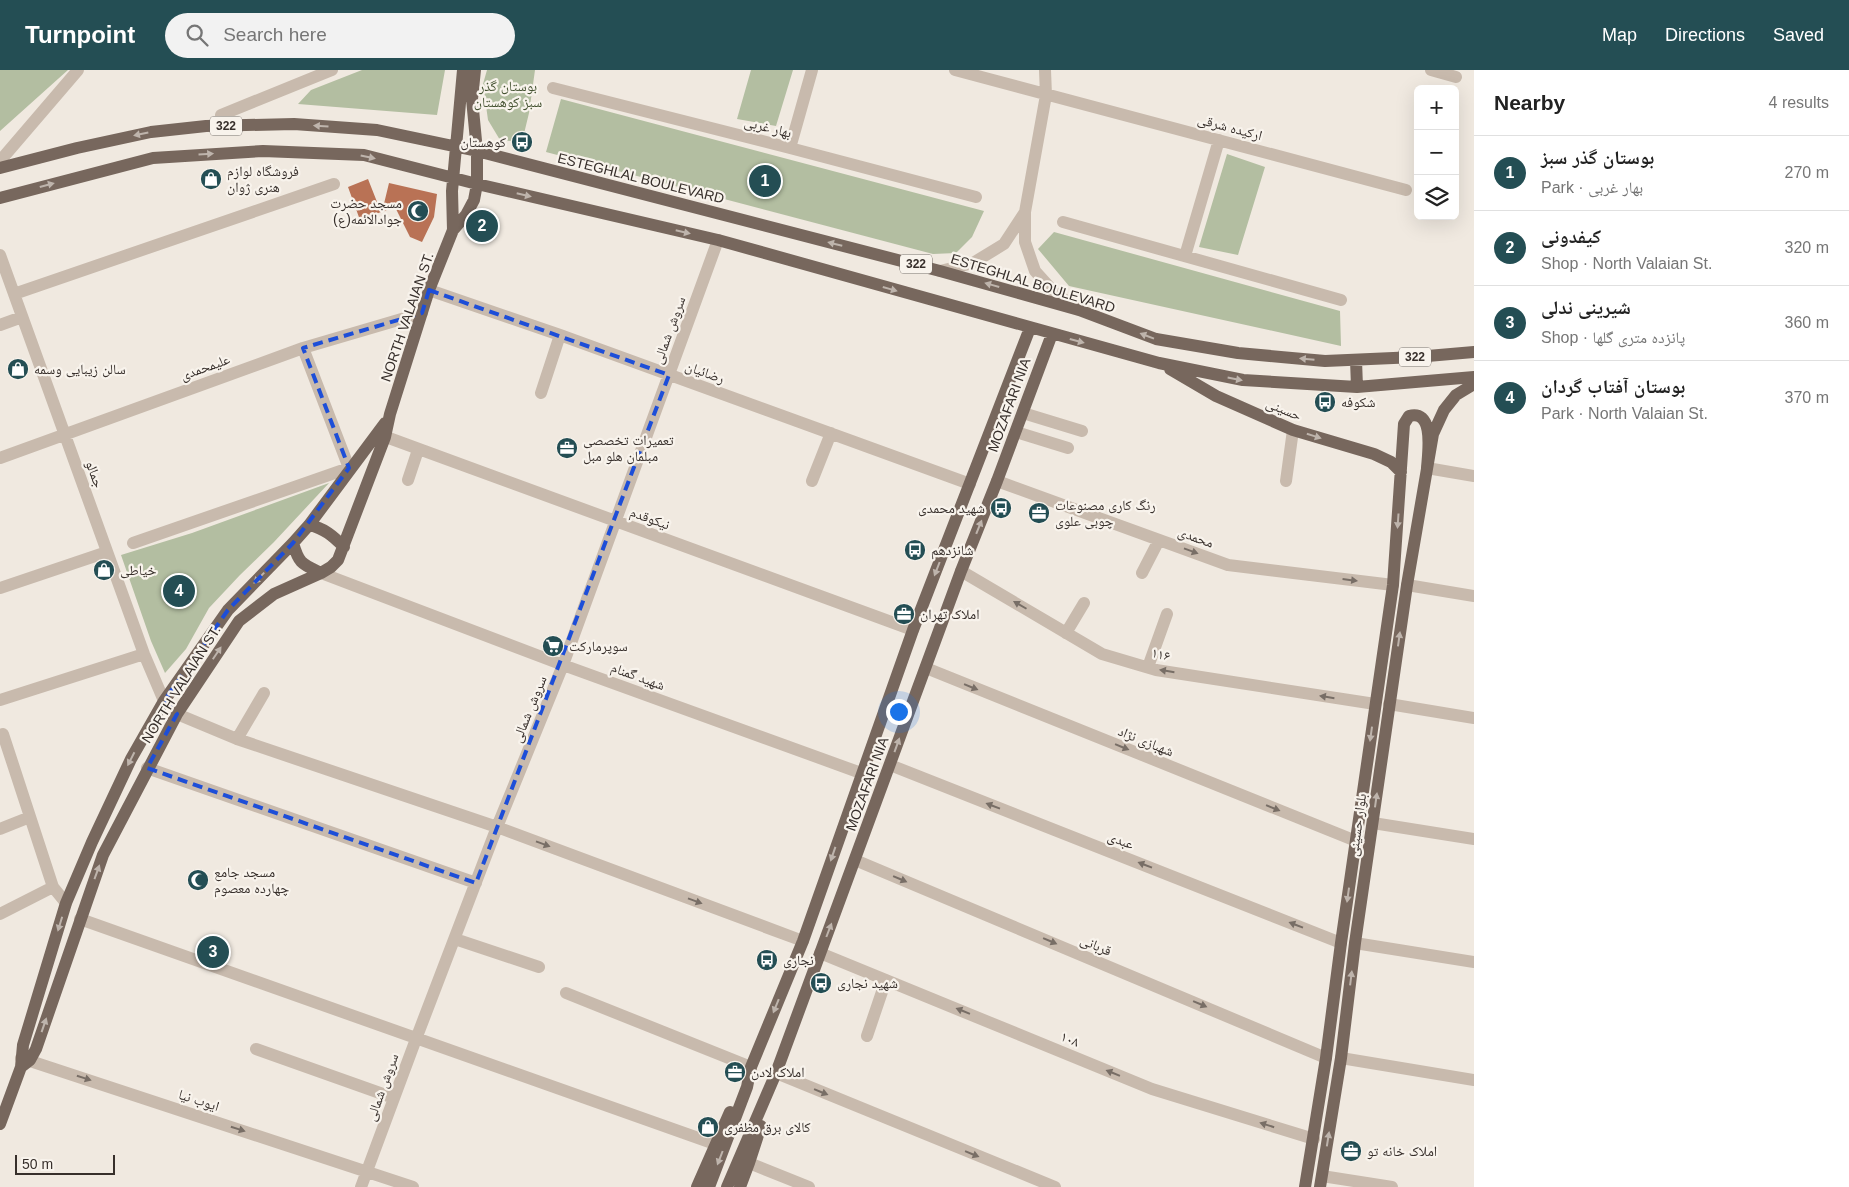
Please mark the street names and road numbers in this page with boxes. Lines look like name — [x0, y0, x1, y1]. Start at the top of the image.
street label: ارکیده شرقی — [1196, 111, 1264, 144]
street label: بهار غربی — [742, 113, 793, 142]
road number: 322 — [210, 116, 242, 136]
street label: ESTEGHLAL BOULEVARD — [556, 150, 726, 206]
street label: NORTH VALAIAN ST. — [377, 250, 437, 384]
street label: ESTEGHLAL BOULEVARD — [949, 250, 1117, 316]
road number: 322 — [900, 254, 932, 273]
street label: سروش شمالی — [649, 294, 690, 366]
road number: 322 — [1399, 348, 1431, 366]
street label: علیمحمدی — [178, 351, 232, 384]
street label: MOZAFARI NIA — [985, 355, 1034, 454]
street label: رضائیان — [683, 358, 727, 387]
street label: حسینی — [1263, 394, 1304, 425]
street label: جمالو — [82, 458, 107, 490]
street label: نیکوقدم — [627, 503, 672, 534]
street label: محمدی — [1176, 523, 1216, 552]
street label: NORTH VALAIAN ST. — [138, 622, 224, 746]
street label: ۱۱۶ — [1150, 644, 1172, 664]
street label: شهید گمنام — [608, 659, 667, 695]
street label: سروش شمالی — [508, 673, 551, 745]
street label: شهبازی نژاد — [1115, 723, 1176, 760]
street label: MOZAFARI NIA — [843, 734, 892, 833]
street label: بلوار حسینی — [1345, 792, 1370, 858]
street label: عبدی — [1105, 828, 1136, 853]
street label: قربانی — [1078, 931, 1114, 960]
street label: ۱۰۸ — [1058, 1028, 1082, 1050]
street label: سروش شمالی — [362, 1051, 403, 1123]
street label: ایوب نیا — [176, 1086, 221, 1115]

